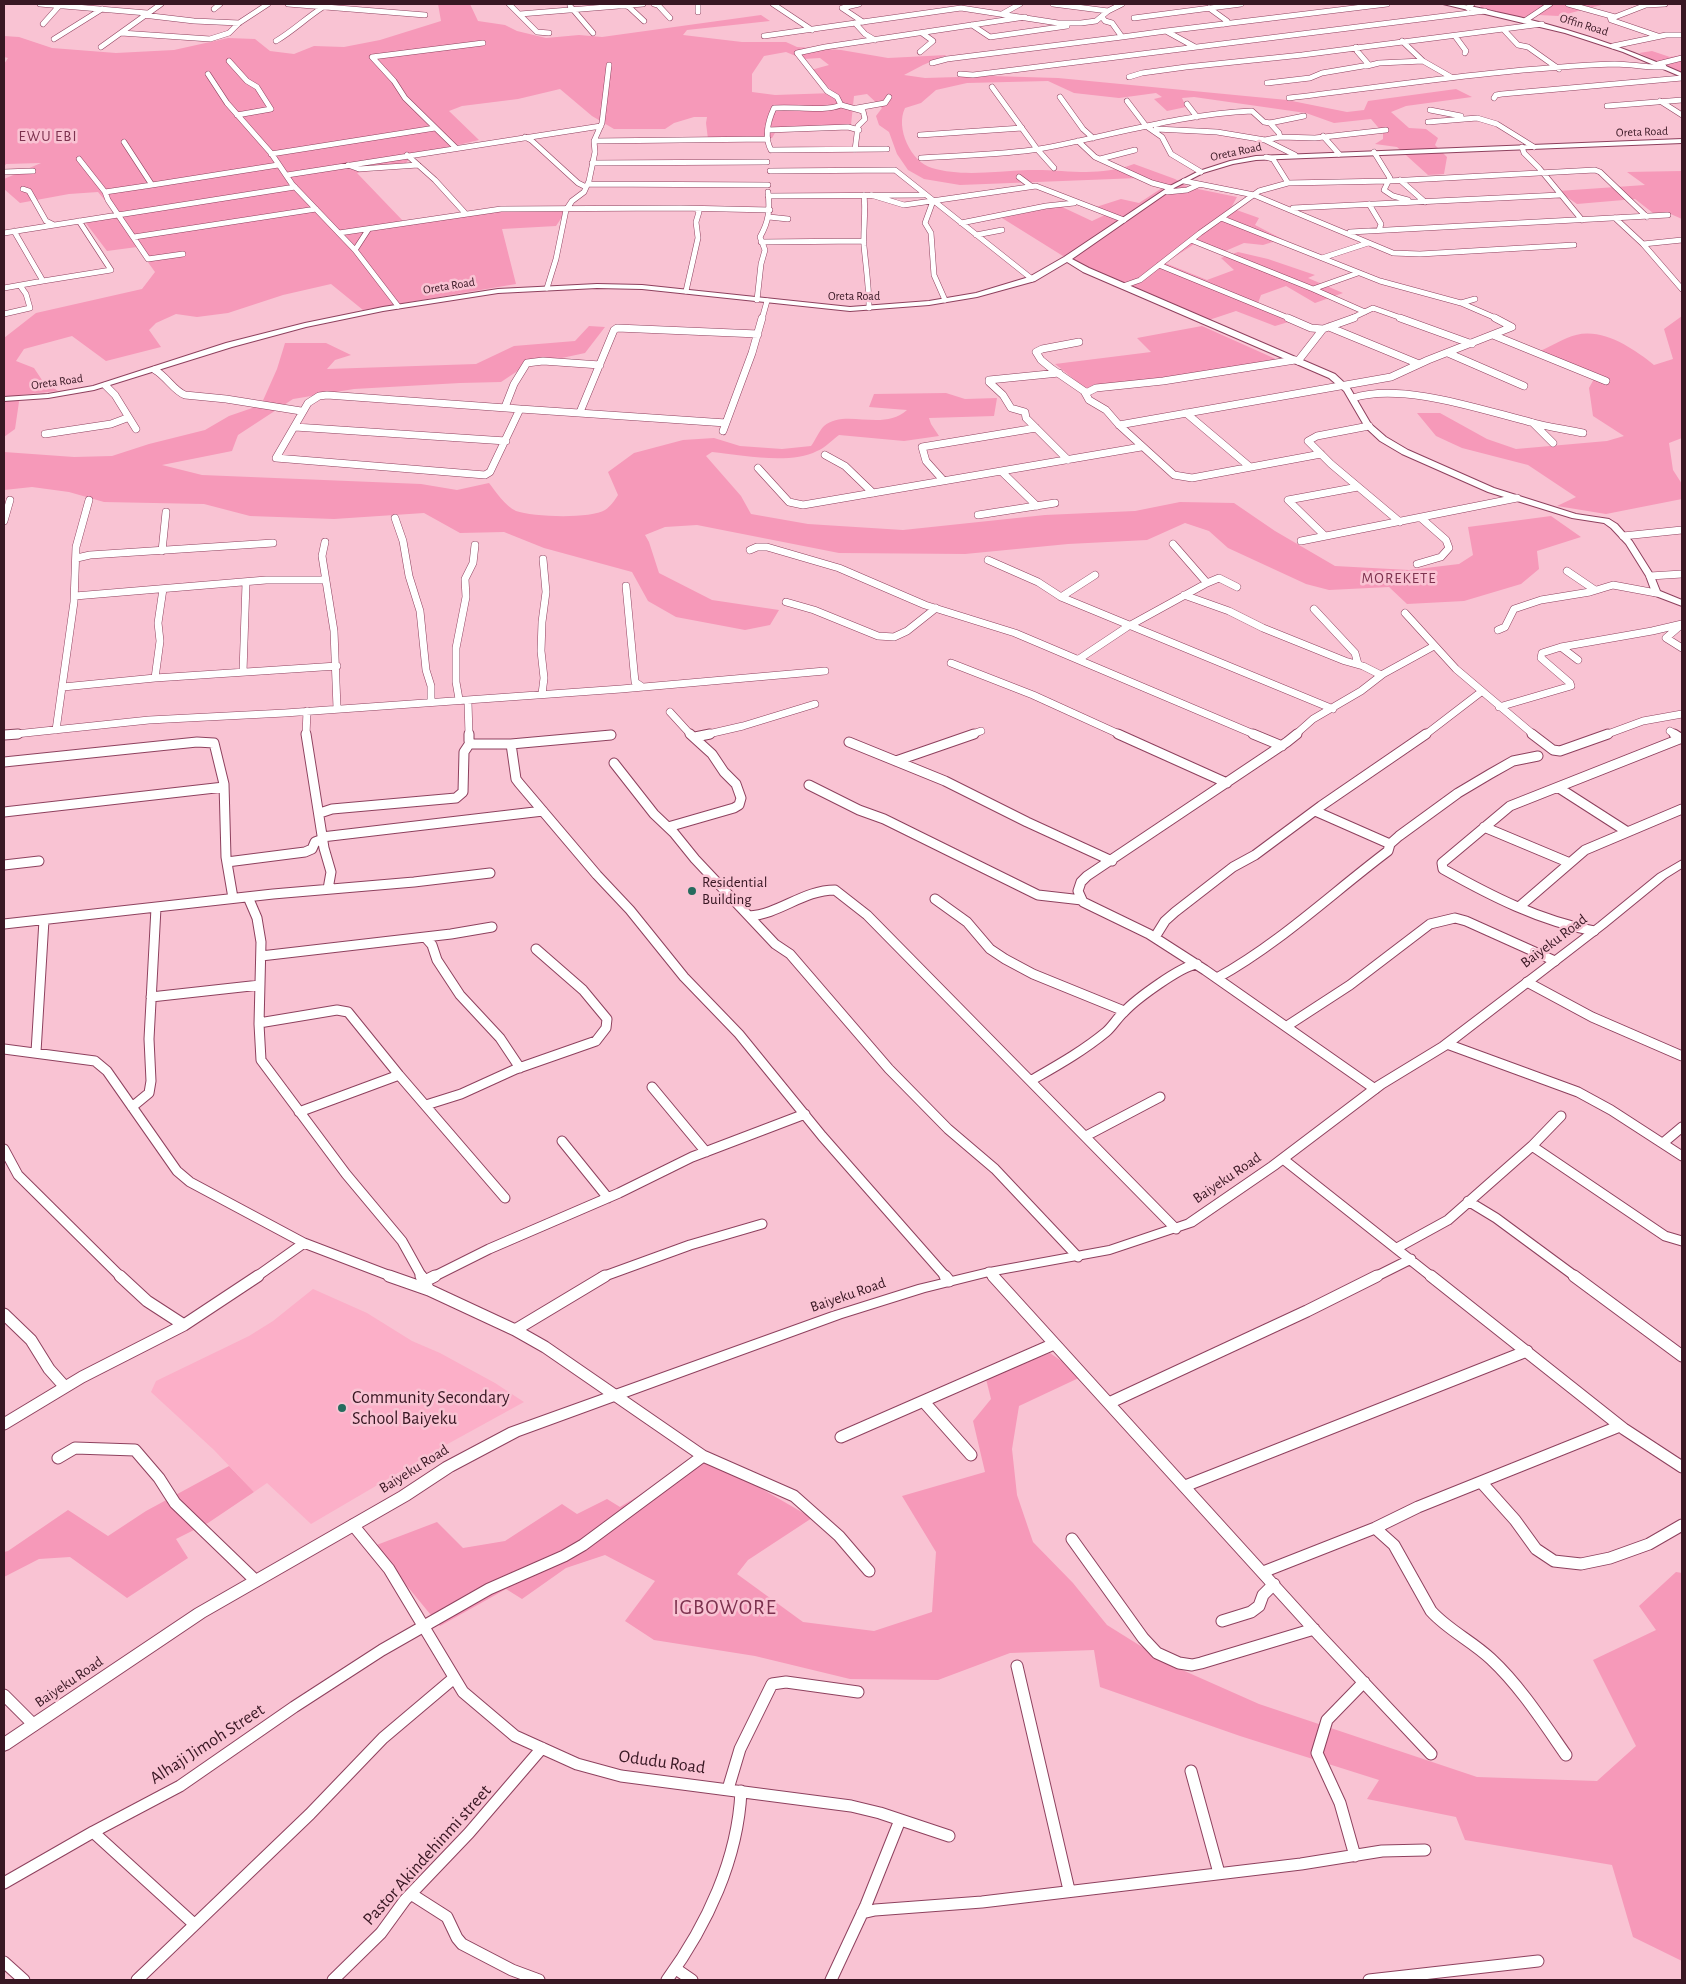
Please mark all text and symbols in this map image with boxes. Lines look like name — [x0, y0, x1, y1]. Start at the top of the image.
street label: Offin Road — [1558, 11, 1610, 39]
street label: Oreta Road — [1616, 124, 1668, 140]
district label: EWU EBI — [18, 127, 78, 145]
street label: Oreta Road — [1209, 140, 1263, 164]
street label: Oreta Road — [422, 275, 476, 297]
street label: Oreta Road — [828, 289, 880, 303]
street label: Oreta Road — [30, 371, 84, 393]
district label: MOREKETE — [1361, 569, 1437, 587]
place label: Residential Building — [702, 873, 767, 908]
marker: Residential Building — [686, 885, 698, 897]
street label: Baiyeku Road — [1517, 910, 1591, 972]
street label: Baiyeku Road — [1189, 1149, 1265, 1207]
street label: Baiyeku Road — [808, 1274, 888, 1316]
place label: Community Secondary School Baiyeku — [352, 1387, 510, 1430]
marker: Community Secondary School Baiyeku — [336, 1402, 348, 1414]
street label: Baiyeku Road — [376, 1441, 452, 1497]
district label: IGBOWORE — [672, 1595, 778, 1621]
street label: Baiyeku Road — [31, 1653, 107, 1711]
street label: Alhaji Jimoh Street — [146, 1699, 268, 1789]
street label: Odudu Road — [617, 1745, 707, 1779]
street label: Pastor Akindehinmi street — [358, 1780, 496, 1930]

